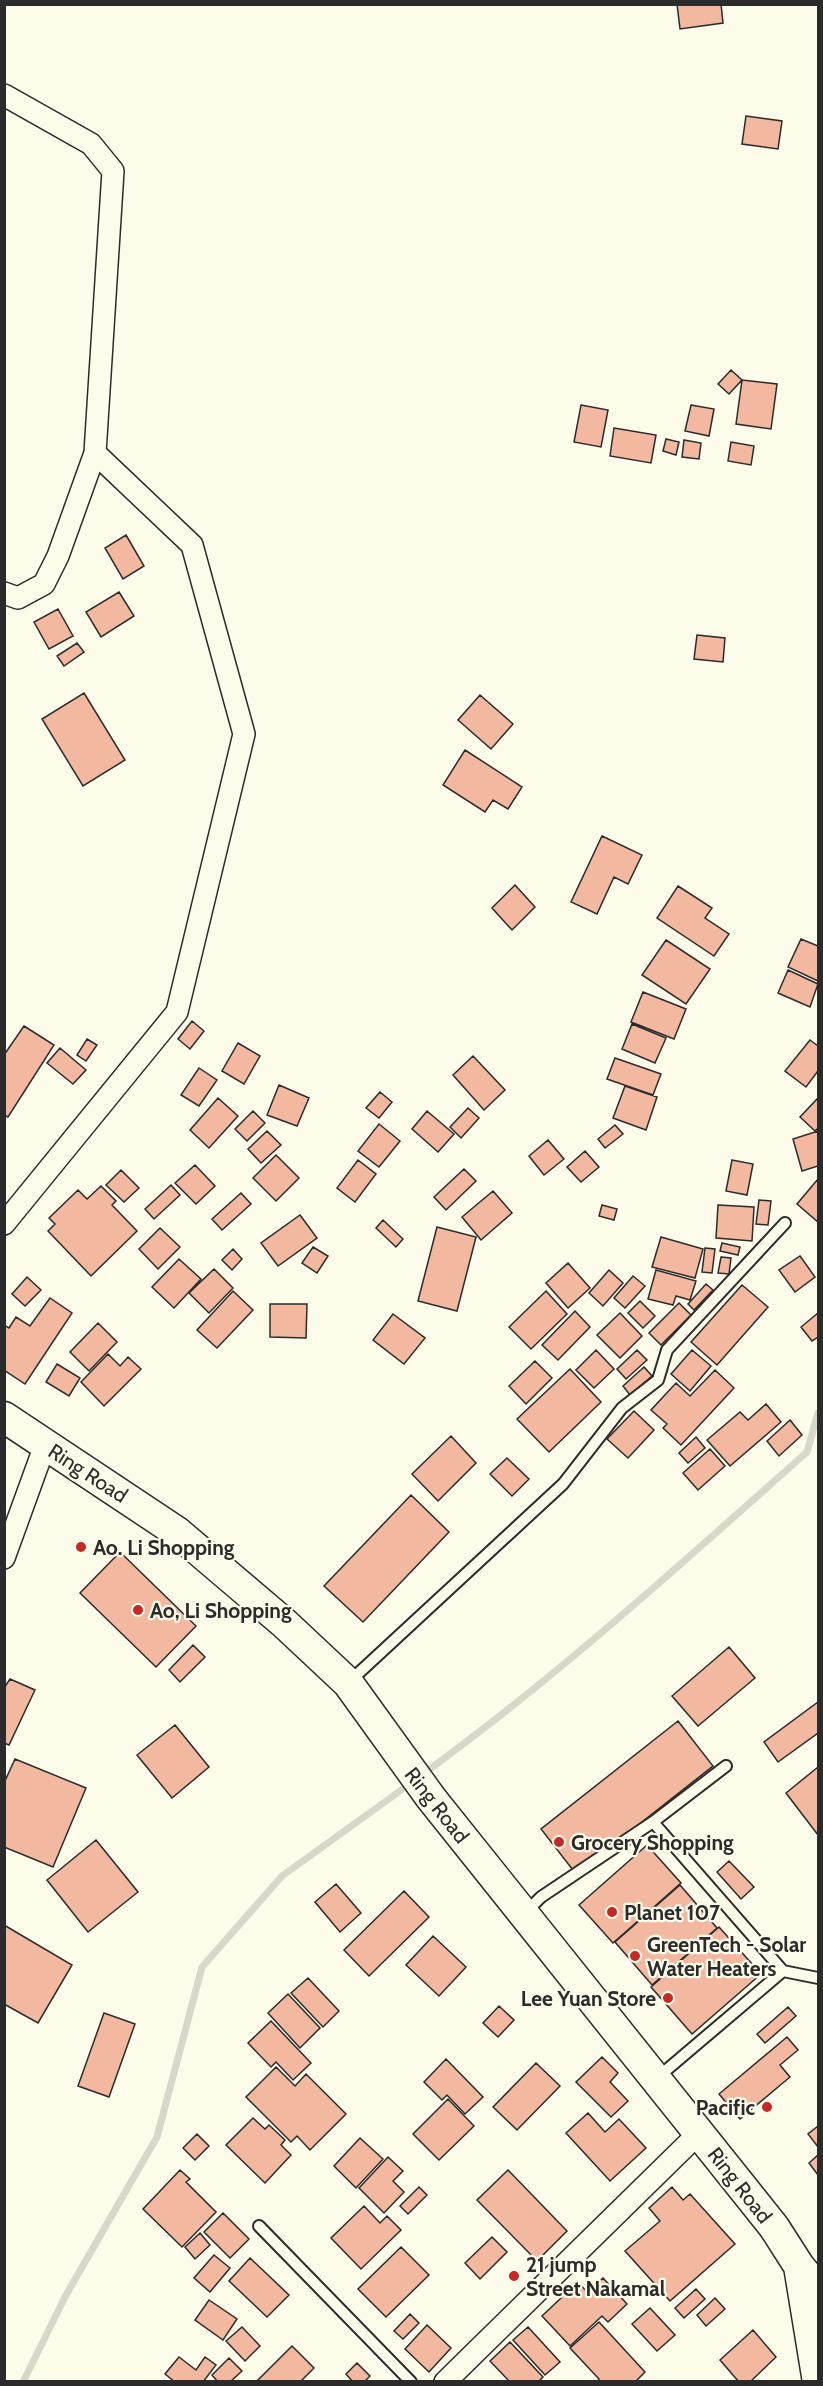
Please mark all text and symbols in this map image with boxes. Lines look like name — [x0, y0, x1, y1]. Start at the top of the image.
street label: Ring Road — [44, 1438, 132, 1508]
place label: Ao. Li Shopping — [93, 1535, 235, 1560]
marker: Ao. Li Shopping — [74, 1540, 88, 1554]
place label: Ao, Li Shopping — [150, 1598, 292, 1623]
marker: Ao, Li Shopping — [131, 1603, 145, 1617]
street label: Ring Road — [400, 1762, 474, 1848]
place label: Grocery Shopping — [571, 1830, 734, 1855]
marker: Grocery Shopping — [552, 1835, 566, 1849]
place label: Planet 107 — [624, 1900, 720, 1925]
marker: Planet 107 — [605, 1905, 619, 1919]
place label: GreenTech - Solar Water Heaters — [647, 1932, 806, 1981]
marker: GreenTech - Solar Water Heaters — [628, 1949, 642, 1963]
place label: Lee Yuan Store — [521, 1986, 656, 2011]
marker: Lee Yuan Store — [661, 1991, 675, 2005]
place label: Pacific — [696, 2095, 755, 2120]
marker: Pacific — [760, 2100, 774, 2114]
street label: Ring Road — [703, 2142, 777, 2228]
place label: 21 jump Street Nakamal — [526, 2252, 666, 2301]
marker: 21 jump Street Nakamal — [507, 2269, 521, 2283]

